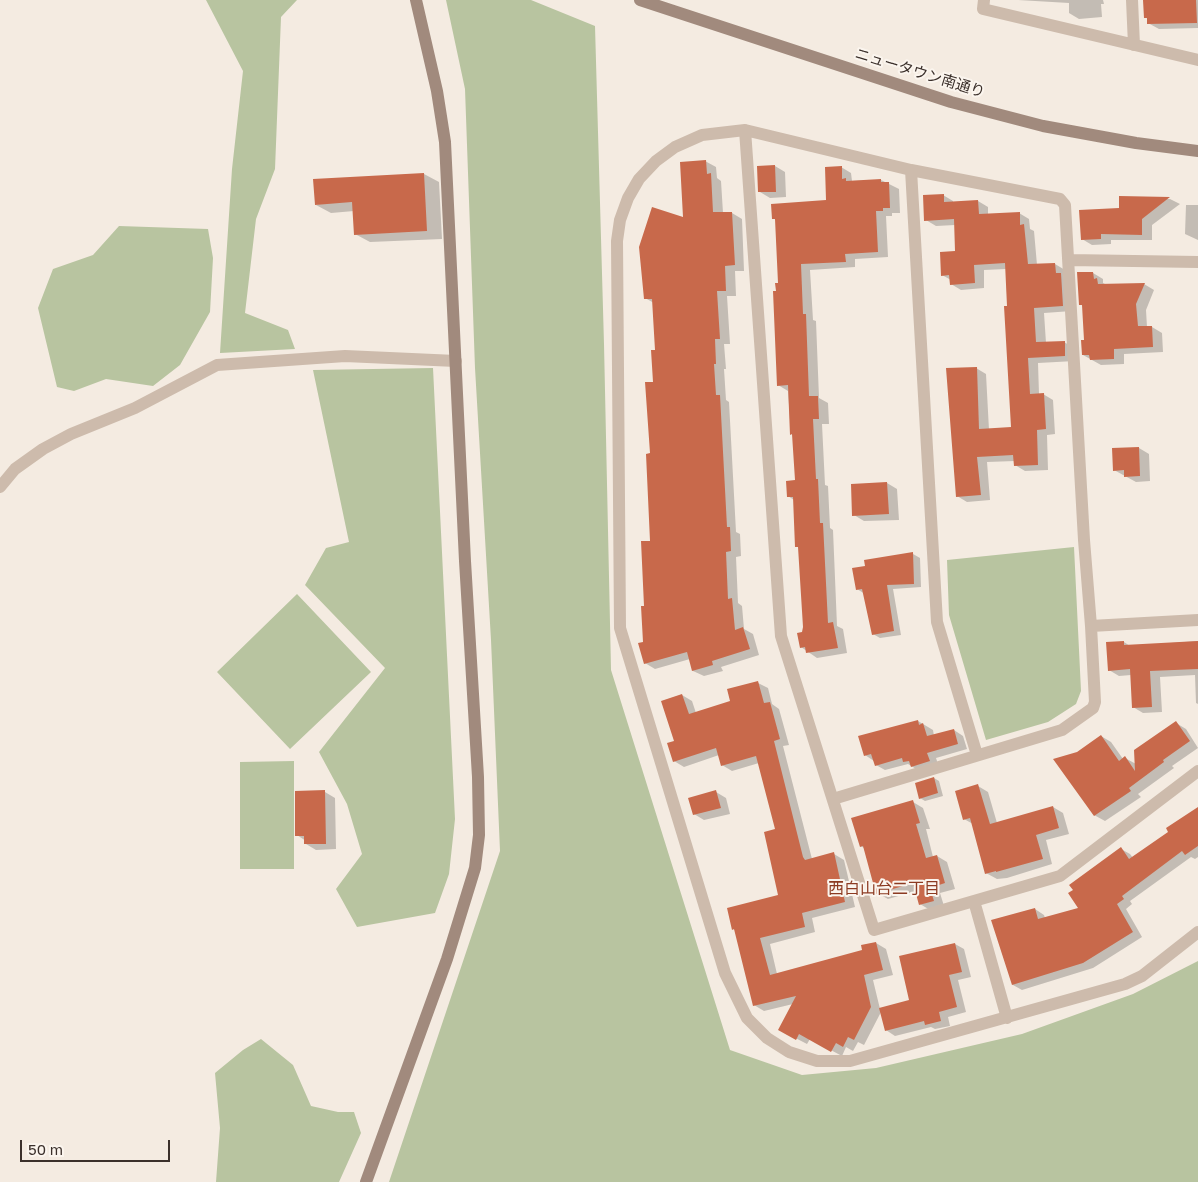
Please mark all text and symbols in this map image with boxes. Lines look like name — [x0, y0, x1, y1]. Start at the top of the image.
street label: ニュータウン南通り — [853, 45, 987, 101]
district label: 西白山台二丁目 — [828, 879, 940, 899]
scale bar — [22, 1130, 172, 1162]
text: 50 m — [28, 1140, 63, 1158]

